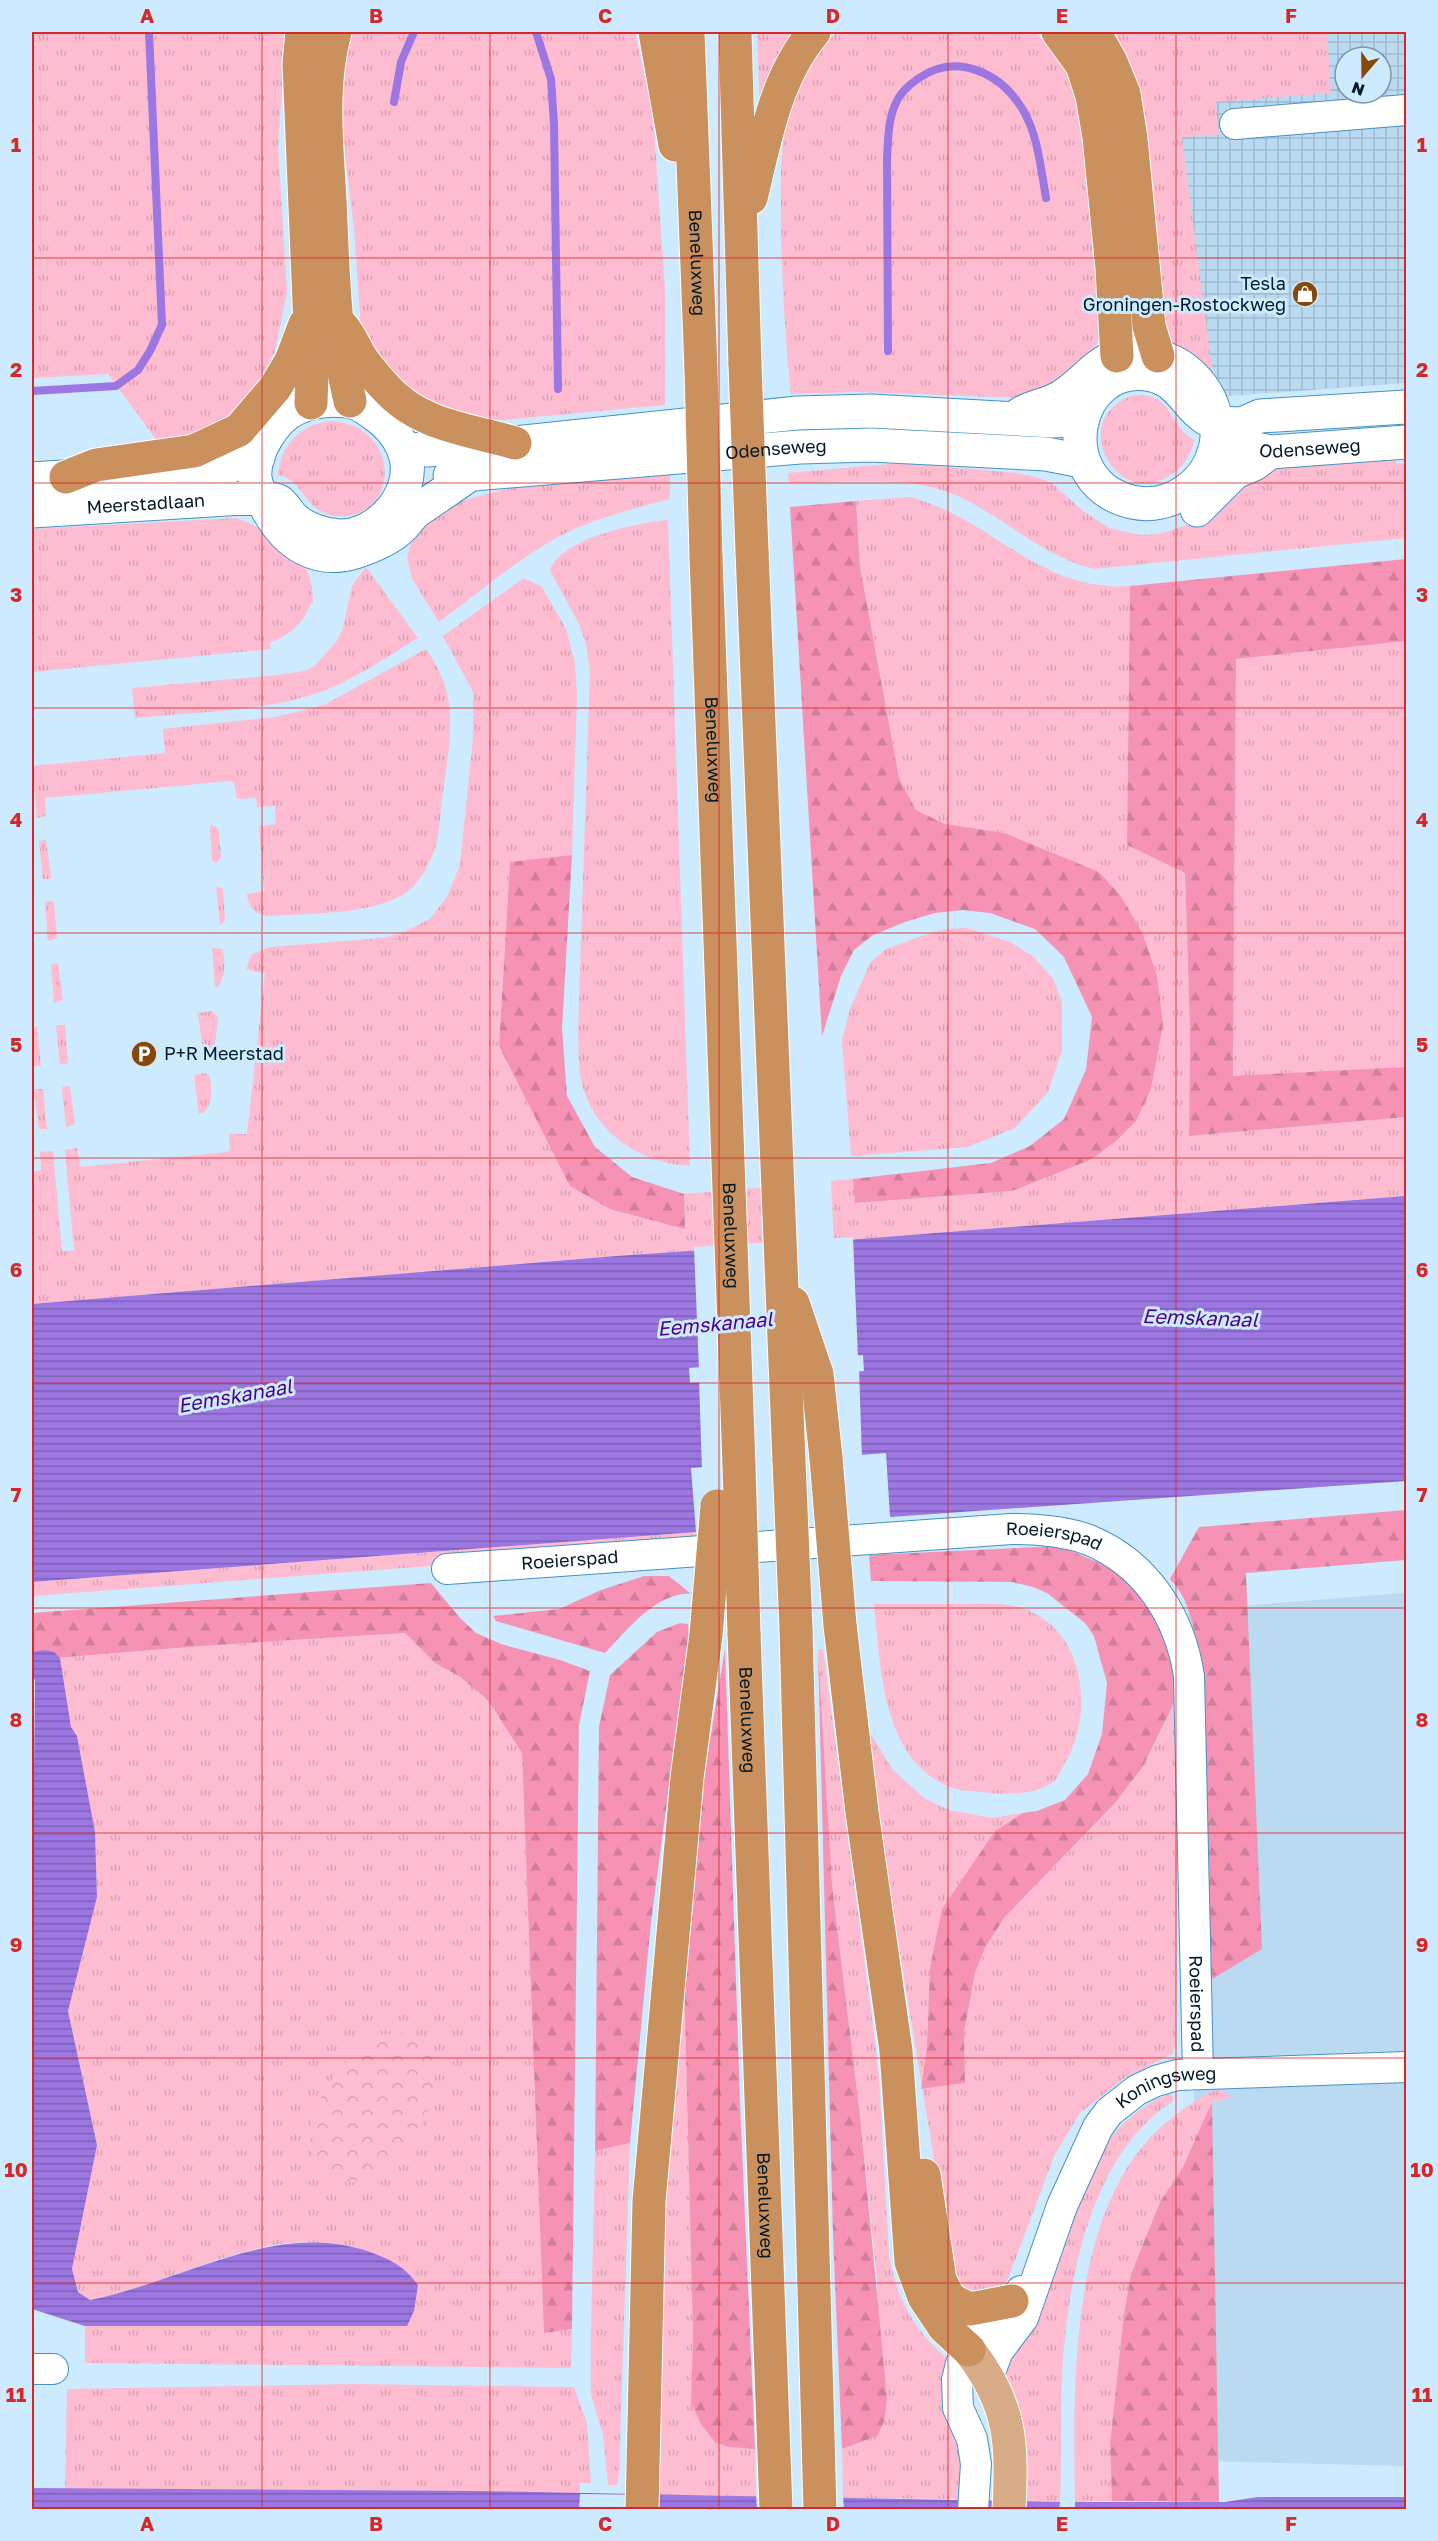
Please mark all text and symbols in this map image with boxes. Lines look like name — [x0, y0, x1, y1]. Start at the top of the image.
text: A — [140, 3, 154, 27]
text: B — [369, 3, 383, 27]
text: C — [598, 3, 612, 27]
text: D — [826, 3, 840, 27]
text: E — [1056, 3, 1068, 27]
text: F — [1285, 3, 1297, 27]
north arrow — [1333, 45, 1393, 105]
text: N — [1349, 78, 1367, 101]
text: 1 — [11, 132, 21, 156]
text: 1 — [1417, 132, 1427, 156]
street label: Beneluxweg — [685, 209, 711, 317]
place label: Tesla Groningen-Rostockweg — [1083, 272, 1286, 315]
shop icon: Tesla Groningen-Rostockweg — [1290, 279, 1320, 309]
text: 2 — [10, 357, 22, 381]
text: 2 — [1416, 357, 1428, 381]
street label: Odenseweg — [1257, 433, 1361, 462]
street label: Odenseweg — [724, 434, 827, 463]
street label: Meerstadlaan — [86, 488, 206, 518]
text: 3 — [10, 582, 22, 606]
text: 3 — [1416, 582, 1428, 606]
street label: Beneluxweg — [701, 696, 727, 804]
text: 4 — [10, 807, 22, 831]
text: 4 — [1416, 807, 1428, 831]
text: 5 — [10, 1032, 22, 1056]
text: 5 — [1416, 1032, 1428, 1056]
parking icon: P+R Meerstad — [129, 1039, 159, 1069]
place label: P+R Meerstad — [164, 1042, 284, 1064]
street label: Beneluxweg — [719, 1182, 745, 1289]
text: 6 — [10, 1257, 22, 1281]
text: 6 — [1416, 1257, 1428, 1281]
water label: Eemskanaal — [1142, 1303, 1259, 1331]
water label: Eemskanaal — [656, 1306, 774, 1340]
water label: Eemskanaal — [176, 1373, 294, 1417]
text: 7 — [11, 1482, 22, 1506]
text: 7 — [1417, 1482, 1428, 1506]
street label: Roeierspad — [1006, 1517, 1106, 1555]
street label: Roeierspad — [520, 1545, 619, 1574]
street label: Beneluxweg — [735, 1666, 761, 1774]
text: 8 — [10, 1707, 22, 1731]
text: 8 — [1416, 1707, 1428, 1731]
text: 9 — [10, 1932, 22, 1956]
text: 9 — [1416, 1932, 1428, 1956]
street label: Roeierspad — [1185, 1955, 1210, 2053]
street label: Koningsweg — [1111, 2062, 1217, 2113]
street label: Beneluxweg — [753, 2152, 779, 2259]
text: 10 — [4, 2157, 28, 2181]
text: 10 — [1410, 2157, 1434, 2181]
text: 11 — [6, 2382, 26, 2406]
text: 11 — [1412, 2382, 1432, 2406]
text: A — [140, 2511, 154, 2535]
text: B — [369, 2511, 383, 2535]
text: C — [598, 2511, 612, 2535]
text: D — [826, 2511, 840, 2535]
text: E — [1056, 2511, 1068, 2535]
text: F — [1285, 2511, 1297, 2535]

